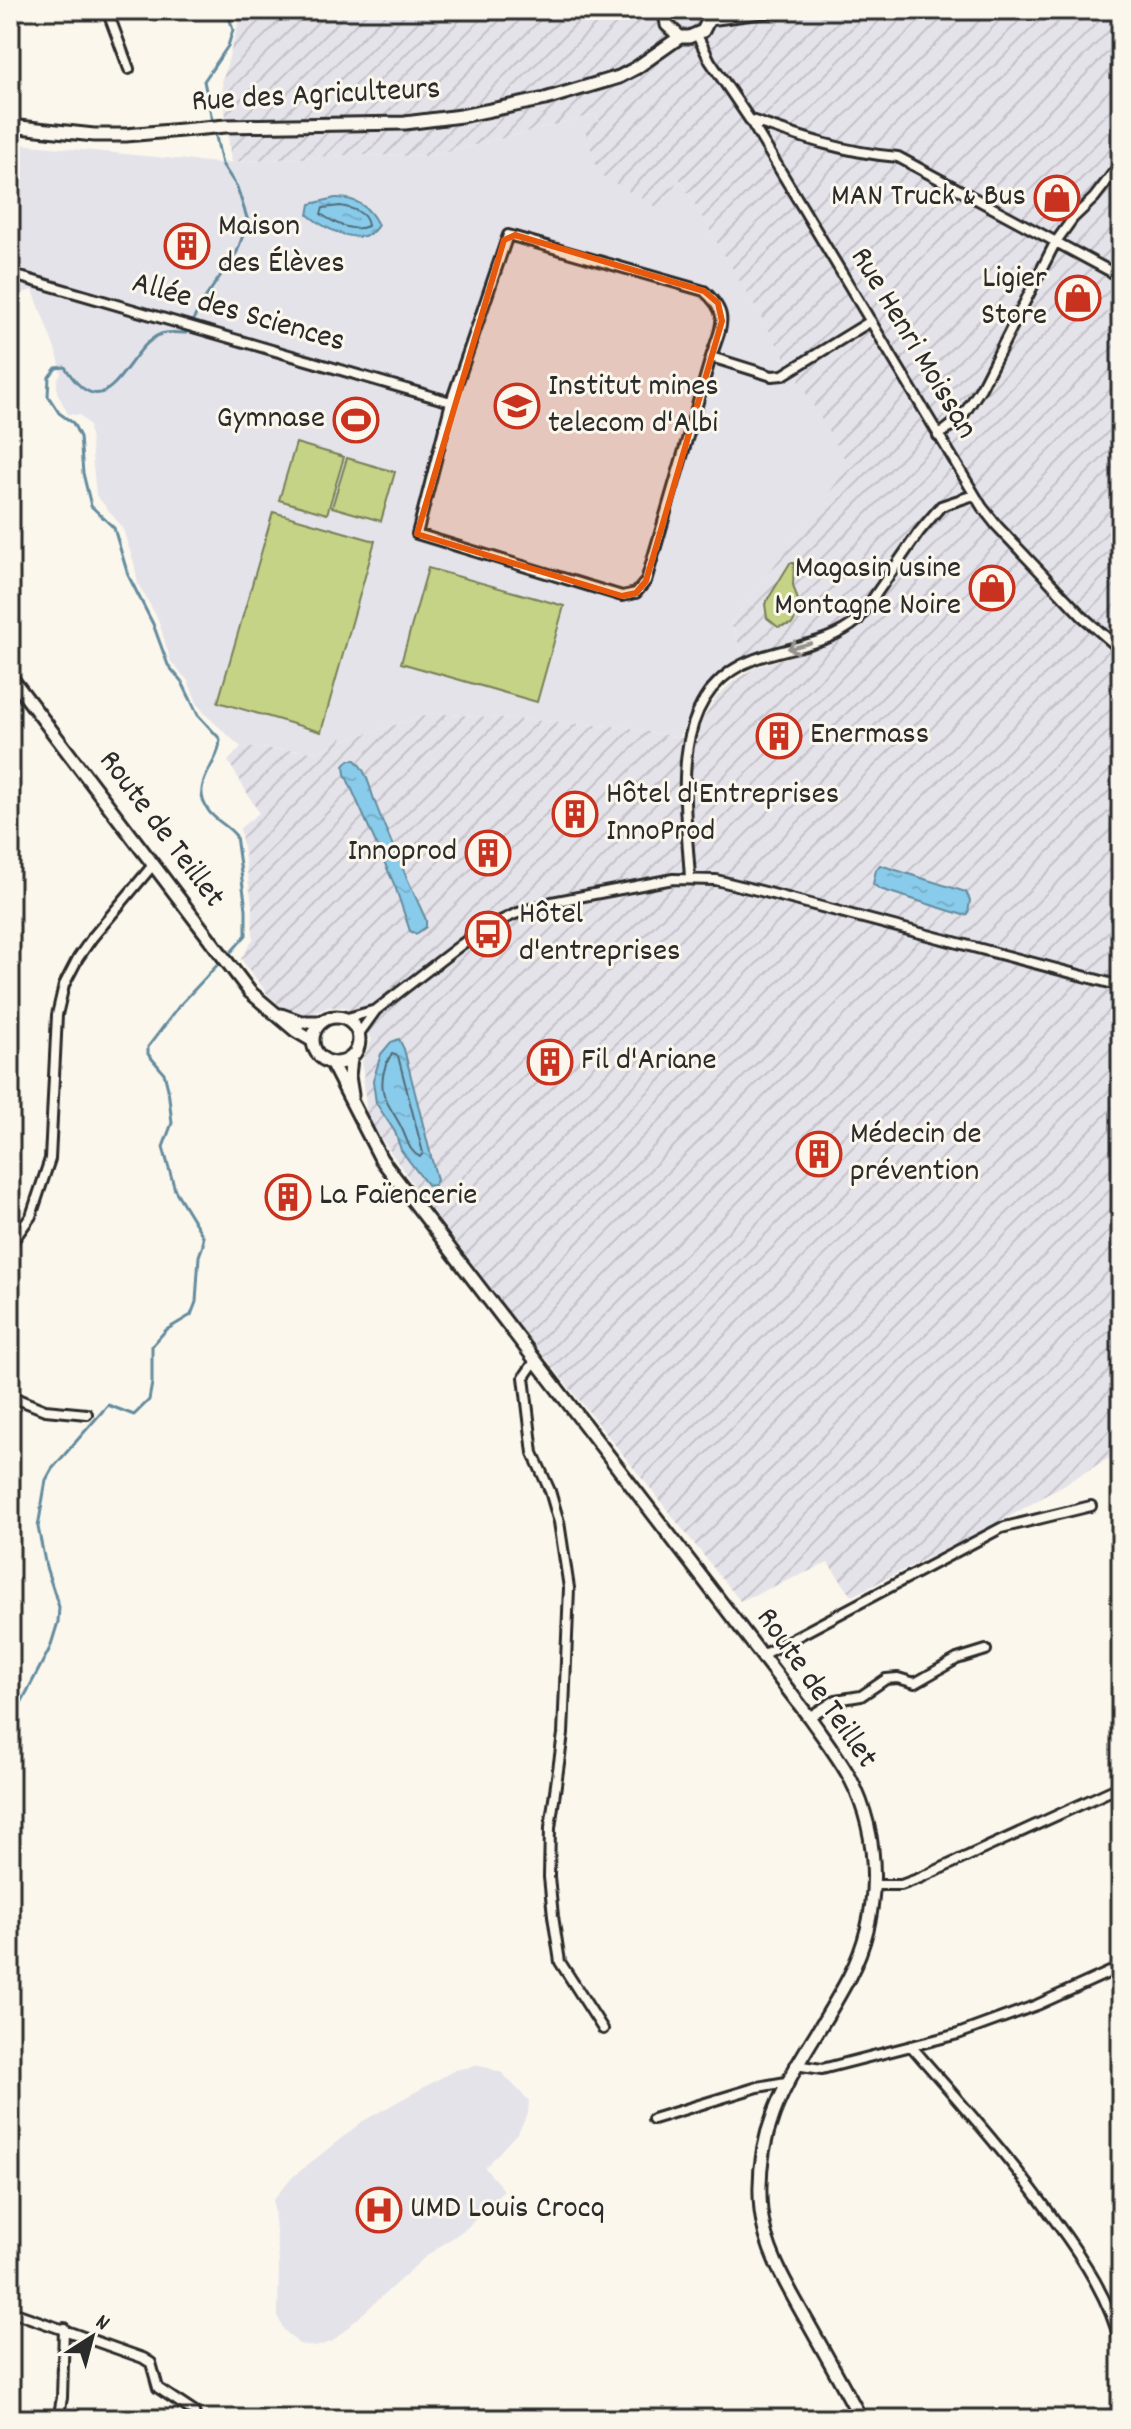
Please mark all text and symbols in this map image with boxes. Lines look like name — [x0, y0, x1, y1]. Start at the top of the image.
street label: Rue des Agriculteurs — [190, 68, 442, 126]
shop icon: MAN Truck & Bus — [1033, 174, 1081, 222]
place label: MAN Truck & Bus — [831, 175, 1026, 221]
place label: Maison des Élèves — [218, 205, 345, 288]
building icon: Maison des Élèves — [163, 222, 211, 270]
street label: Rue Henri Moissan — [836, 239, 988, 449]
place label: Ligier Store — [981, 257, 1047, 340]
street label: Allée des Sciences — [126, 262, 350, 366]
shop icon: Ligier Store — [1054, 274, 1102, 322]
place label: Institut mines telecom d'Albi — [548, 365, 719, 448]
school or university icon: Institut mines telecom d'Albi — [493, 382, 541, 430]
sports icon: Gymnase — [332, 396, 380, 444]
place label: Gymnase — [217, 397, 325, 443]
place label: Magasin usine Montagne Noire — [774, 547, 961, 630]
shop icon: Magasin usine Montagne Noire — [968, 564, 1016, 612]
one-way arrow — [787, 639, 813, 654]
building icon: Enermass — [755, 712, 803, 760]
place label: Enermass — [810, 713, 929, 759]
street label: Route de Teillet — [85, 741, 235, 919]
place label: Hôtel d'Entreprises InnoProd — [606, 773, 839, 856]
building icon: Hôtel d'Entreprises InnoProd — [551, 790, 599, 838]
building icon: Innoprod — [464, 829, 512, 877]
place label: Innoprod — [347, 830, 457, 876]
place label: Hôtel d'entreprises — [519, 893, 680, 976]
bus stop icon: Hôtel d'entreprises — [464, 910, 512, 958]
building icon: Fil d'Ariane — [526, 1038, 574, 1086]
place label: Fil d'Ariane — [581, 1039, 716, 1085]
place label: Médecin de prévention — [850, 1113, 982, 1196]
building icon: Médecin de prévention — [795, 1130, 843, 1178]
building icon: La Faïencerie — [264, 1173, 312, 1221]
place label: La Faïencerie — [319, 1174, 477, 1220]
street label: Route de Teillet — [742, 1599, 888, 1779]
hospital icon: UMD Louis Crocq — [355, 2186, 403, 2234]
place label: UMD Louis Crocq — [410, 2187, 605, 2233]
north arrow — [52, 2297, 132, 2377]
text: N — [88, 2308, 115, 2339]

